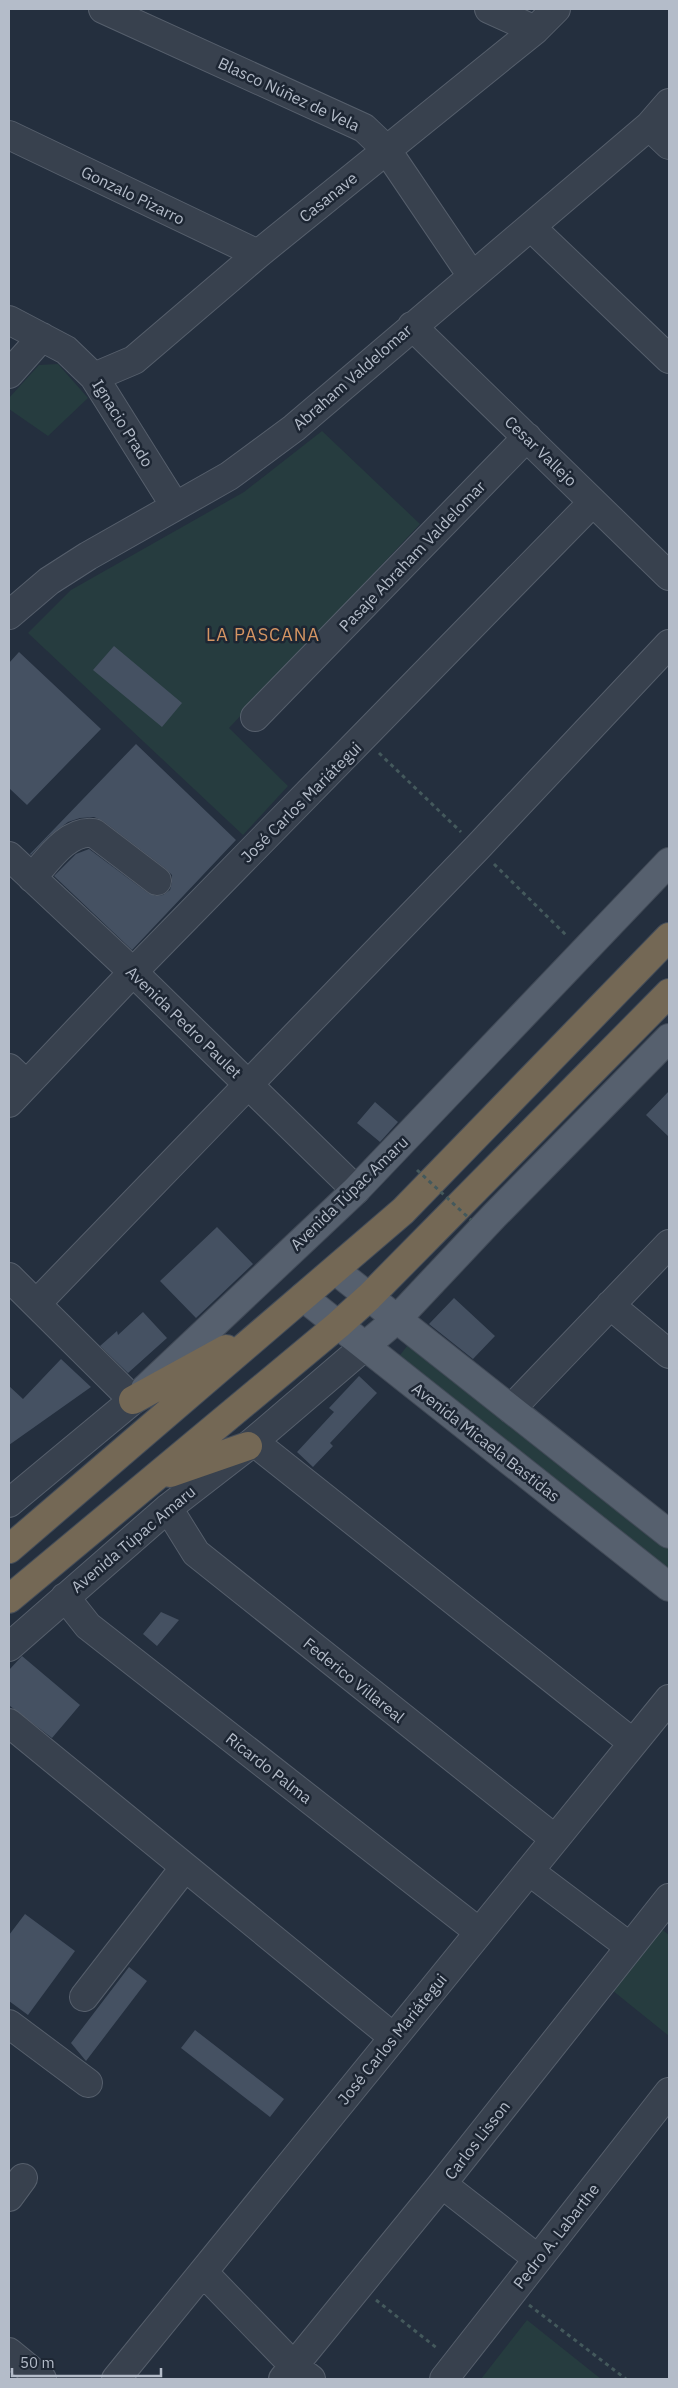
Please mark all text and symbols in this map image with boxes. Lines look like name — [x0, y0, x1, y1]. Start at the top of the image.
street label: Blasco Núñez de Vela — [215, 52, 363, 136]
street label: Gonzalo Pizarro — [78, 161, 188, 229]
street label: Casanave — [295, 167, 361, 226]
street label: Abraham Valdelomar — [288, 320, 416, 434]
street label: Ignacio Prado — [88, 376, 158, 470]
street label: Cesar Vallejo — [501, 412, 581, 490]
street label: Pasaje Abraham Valdelomar — [335, 476, 489, 636]
district label: LA PASCANA — [206, 623, 320, 646]
street label: José Carlos Mariátegui — [236, 737, 366, 867]
street label: Avenida Pedro Paulet — [122, 962, 246, 1082]
street label: Avenida Túpac Amaru — [286, 1132, 412, 1254]
street label: Avenida Micaela Bastidas — [408, 1378, 564, 1506]
street label: Avenida Túpac Amaru — [67, 1481, 199, 1597]
street label: Federico Villareal — [299, 1633, 409, 1727]
street label: Ricardo Palma — [222, 1728, 316, 1808]
street label: José Carlos Mariátegui — [333, 1970, 451, 2108]
street label: Carlos Lisson — [440, 2096, 514, 2184]
street label: Pedro A. Labarthe — [509, 2179, 604, 2293]
scale bar — [12, 2346, 161, 2378]
text: 50 m — [20, 2353, 55, 2372]

